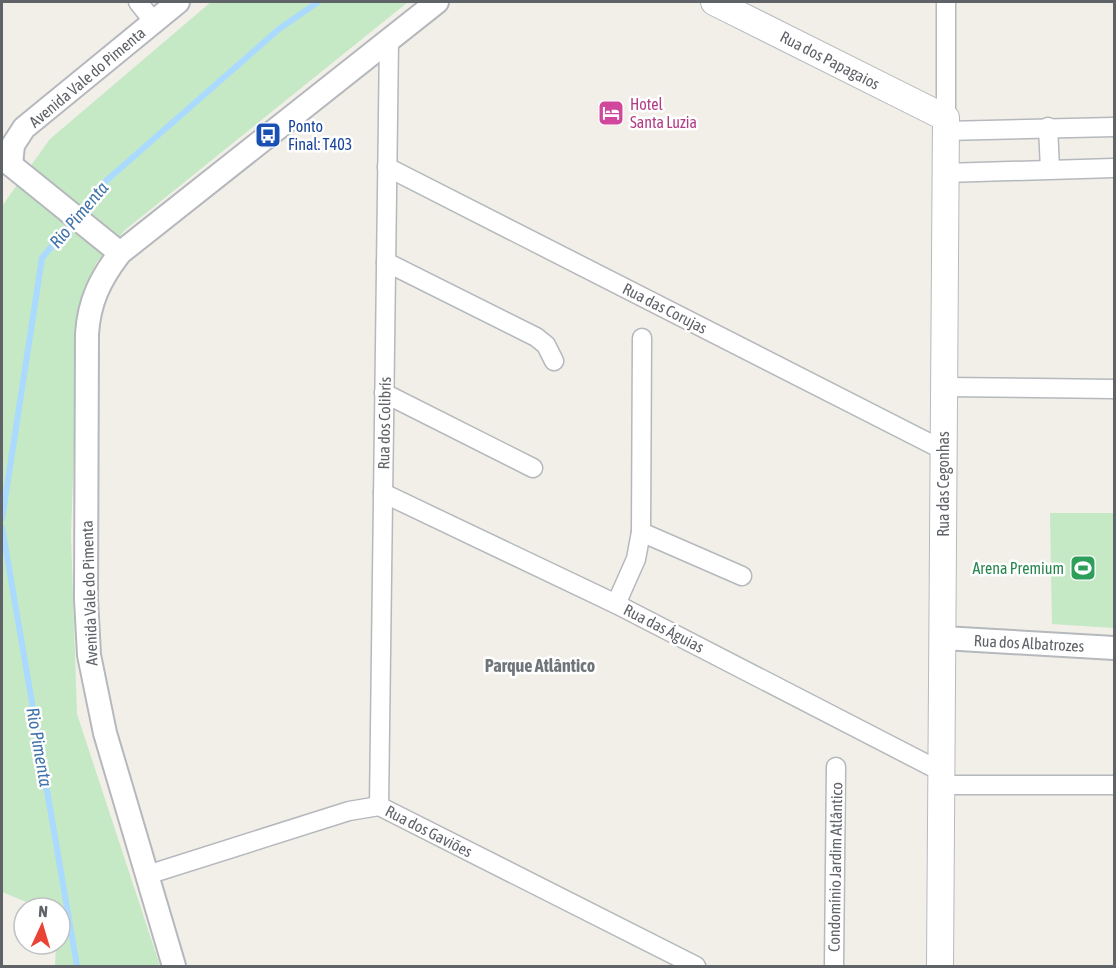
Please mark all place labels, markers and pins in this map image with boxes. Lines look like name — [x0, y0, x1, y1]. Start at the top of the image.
place label: Hotel Santa Luzia — [630, 95, 697, 131]
hotel icon: Hotel Santa Luzia — [596, 98, 626, 128]
place label: Ponto Final: T403 — [288, 117, 352, 153]
bus stop icon: Ponto Final: T403 — [253, 120, 283, 150]
sports icon: Arena Premium — [1068, 553, 1098, 583]
place label: Arena Premium — [973, 559, 1064, 577]

